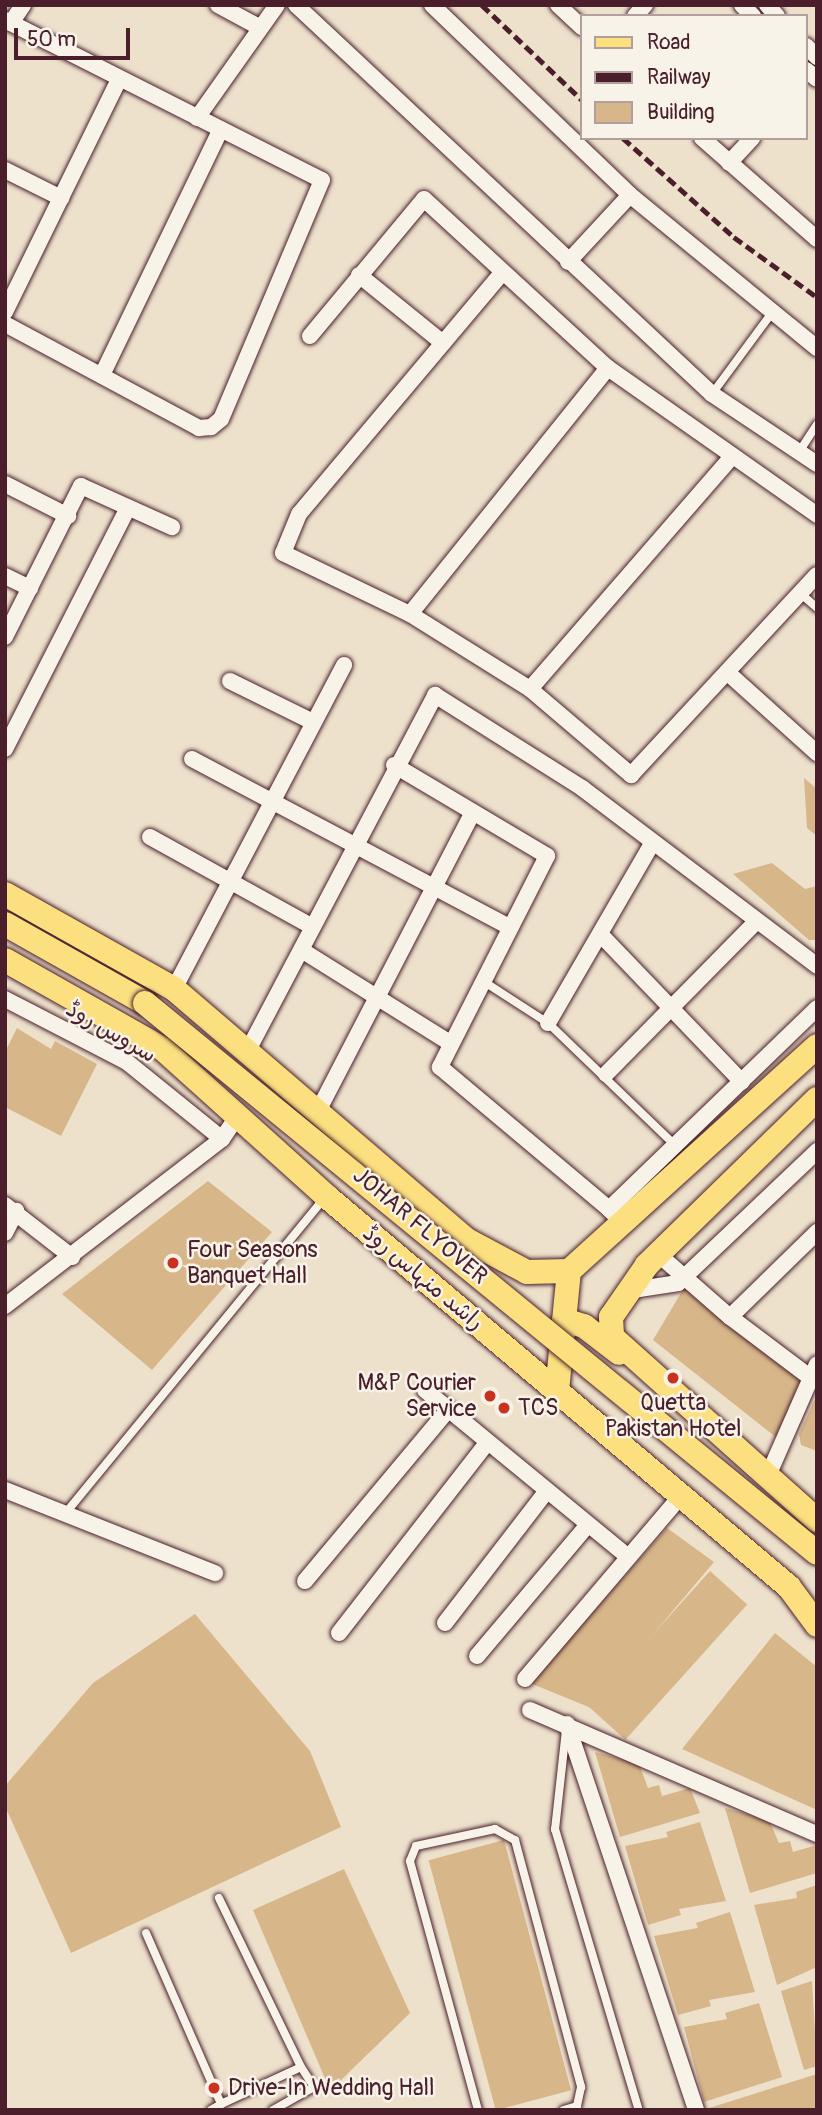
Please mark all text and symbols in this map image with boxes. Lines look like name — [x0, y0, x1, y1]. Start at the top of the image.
scale bar — [18, 14, 133, 58]
legend — [580, 14, 808, 140]
text: 50 m — [27, 26, 76, 53]
text: Road — [647, 29, 691, 56]
text: Railway — [647, 64, 711, 91]
text: Building — [647, 99, 714, 126]
street label: سروس روڈ — [61, 995, 161, 1069]
street label: JOHAR FLYOVER — [347, 1162, 493, 1290]
street label: راشد منہاس روڈ — [357, 1219, 489, 1337]
place label: Four Seasons Banquet Hall — [187, 1236, 318, 1290]
marker: Four Seasons Banquet Hall — [165, 1255, 181, 1271]
place label: M&P Courier Service — [357, 1369, 476, 1423]
marker: Quetta Pakistan Hotel — [665, 1370, 681, 1386]
marker: M&P Courier Service — [482, 1388, 498, 1404]
place label: Quetta Pakistan Hotel — [605, 1389, 741, 1443]
place label: TCS — [518, 1394, 558, 1422]
marker: TCS — [496, 1400, 512, 1416]
place label: Drive-In Wedding Hall — [228, 2074, 435, 2102]
marker: Drive-In Wedding Hall — [206, 2080, 222, 2096]

